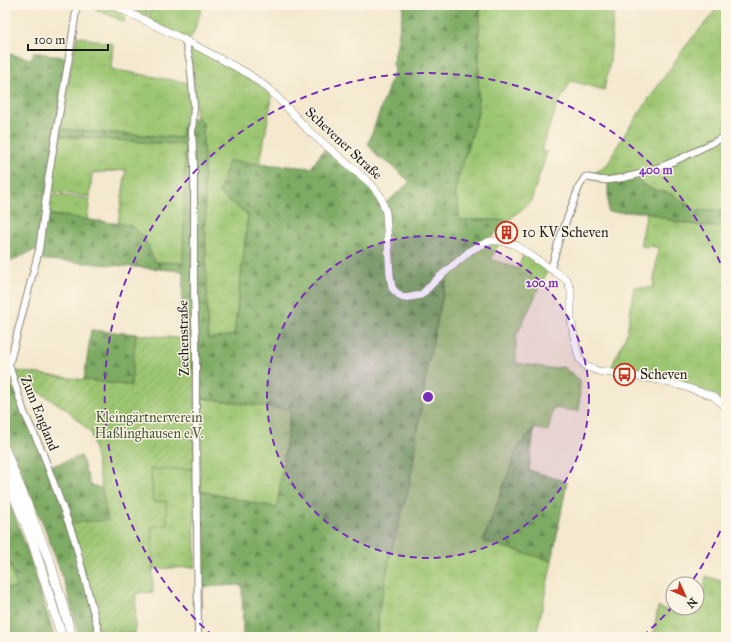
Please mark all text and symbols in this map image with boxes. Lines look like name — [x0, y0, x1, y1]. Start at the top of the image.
scale bar — [28, 26, 108, 52]
text: 100 m — [34, 33, 65, 47]
street label: Schevener Straße — [302, 103, 386, 183]
text: 400 m — [639, 163, 674, 178]
building icon: 10 KV Scheven — [494, 219, 520, 245]
place label: 10 KV Scheven — [522, 224, 609, 241]
text: 200 m — [526, 276, 559, 290]
street label: Zechenstraße — [174, 300, 193, 376]
bus stop icon: Scheven — [611, 361, 637, 387]
place label: Scheven — [640, 366, 688, 383]
street label: Zum England — [17, 373, 62, 453]
centre of rings — [421, 390, 435, 404]
park label: Kleingärtnerverein Haßlinghausen e.V. — [94, 409, 204, 442]
north arrow — [665, 576, 705, 616]
text: N — [683, 595, 700, 611]

